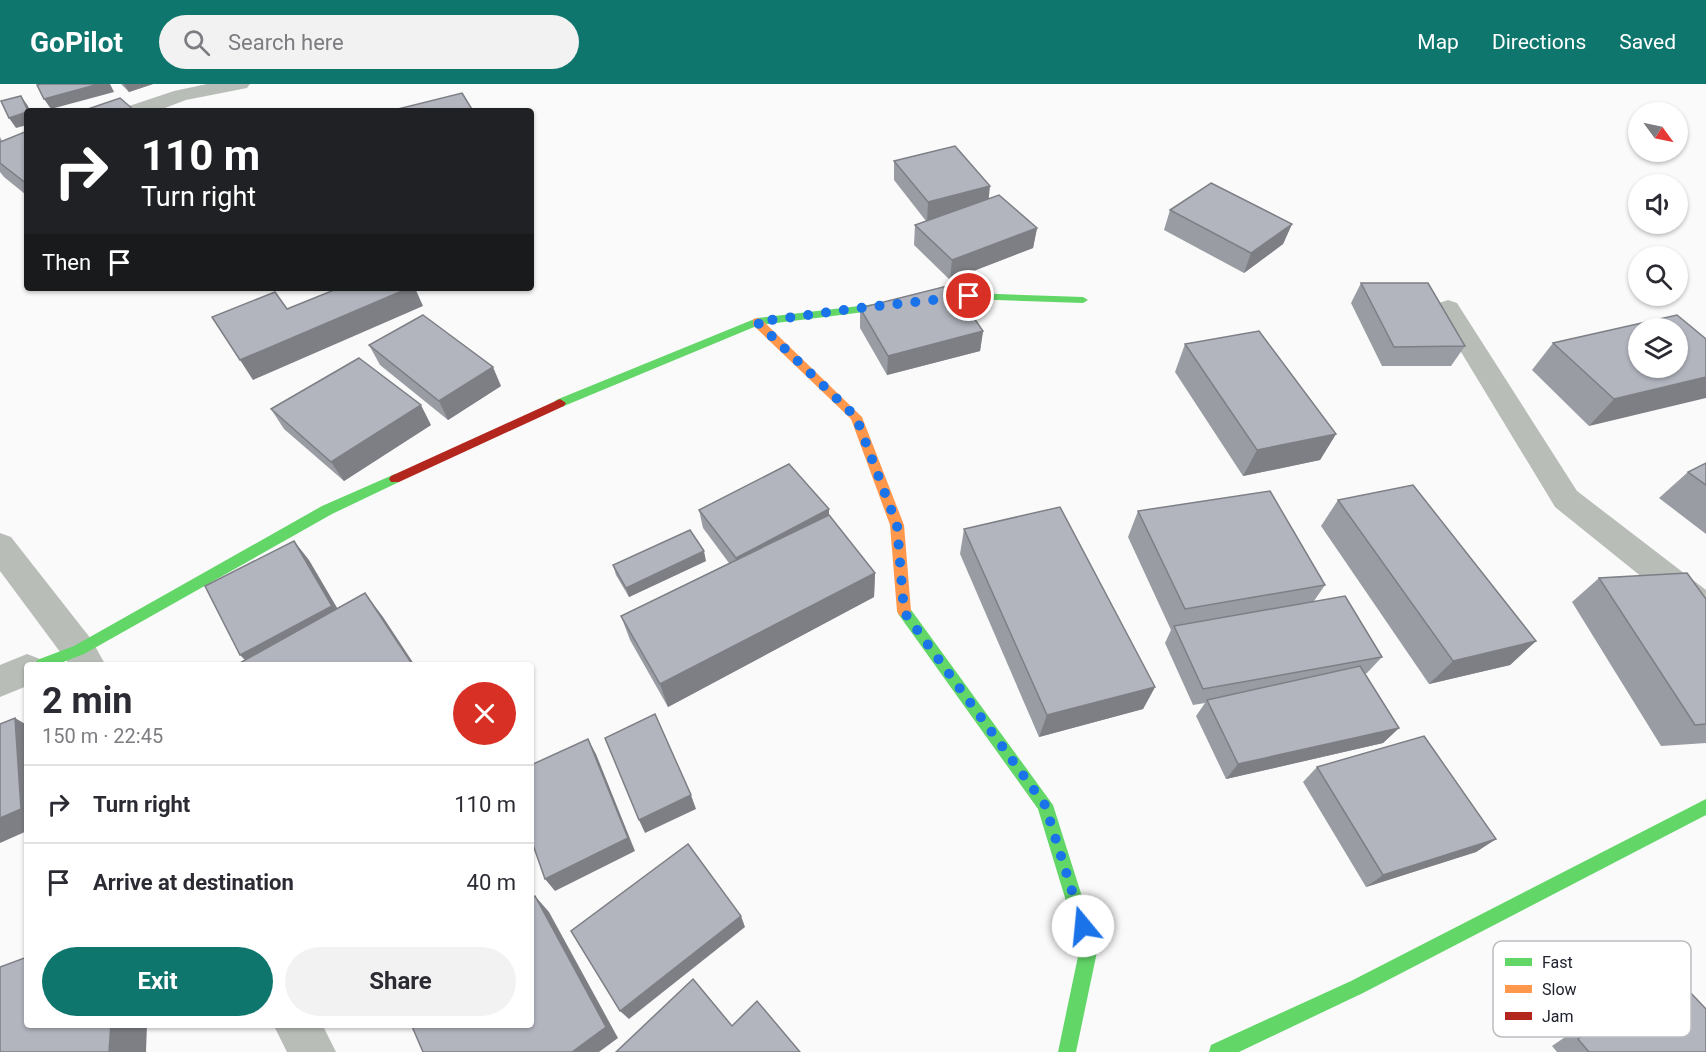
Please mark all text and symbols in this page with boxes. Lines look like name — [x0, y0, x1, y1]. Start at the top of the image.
search box — [159, 15, 579, 69]
text: GoPilot — [30, 26, 123, 59]
icon: search — [180, 26, 213, 59]
text: Search here — [228, 30, 344, 55]
text: Map — [1417, 30, 1459, 54]
text: Directions — [1492, 30, 1586, 54]
text: Saved — [1619, 30, 1676, 54]
north arrow — [1628, 102, 1688, 162]
map controls — [1628, 102, 1688, 378]
text: 110 m — [141, 131, 260, 180]
icon: right — [42, 132, 120, 210]
button: sound — [1628, 174, 1688, 234]
text: Turn right — [141, 181, 256, 213]
icon: arrive — [103, 246, 136, 279]
button: search — [1628, 246, 1688, 306]
text: Then — [42, 250, 91, 275]
pin — [943, 270, 994, 321]
icon: arrive — [952, 279, 985, 312]
button: layers — [1628, 318, 1688, 378]
text: 2 min — [42, 680, 133, 722]
button: close — [453, 682, 516, 745]
text: 150 m · 22:45 — [42, 724, 163, 748]
icon: right — [42, 788, 75, 821]
text: Turn right — [93, 792, 190, 817]
text: 110 m — [454, 792, 516, 817]
icon: arrive — [42, 866, 75, 899]
text: Arrive at destination — [93, 870, 294, 895]
text: 40 m — [467, 870, 516, 895]
position arrow — [1051, 894, 1115, 958]
legend — [1493, 941, 1691, 1037]
button: Exit — [42, 947, 273, 1016]
button: Share — [285, 947, 516, 1016]
text: Fast — [1542, 953, 1573, 972]
text: Slow — [1542, 980, 1577, 999]
text: Jam — [1542, 1007, 1574, 1026]

